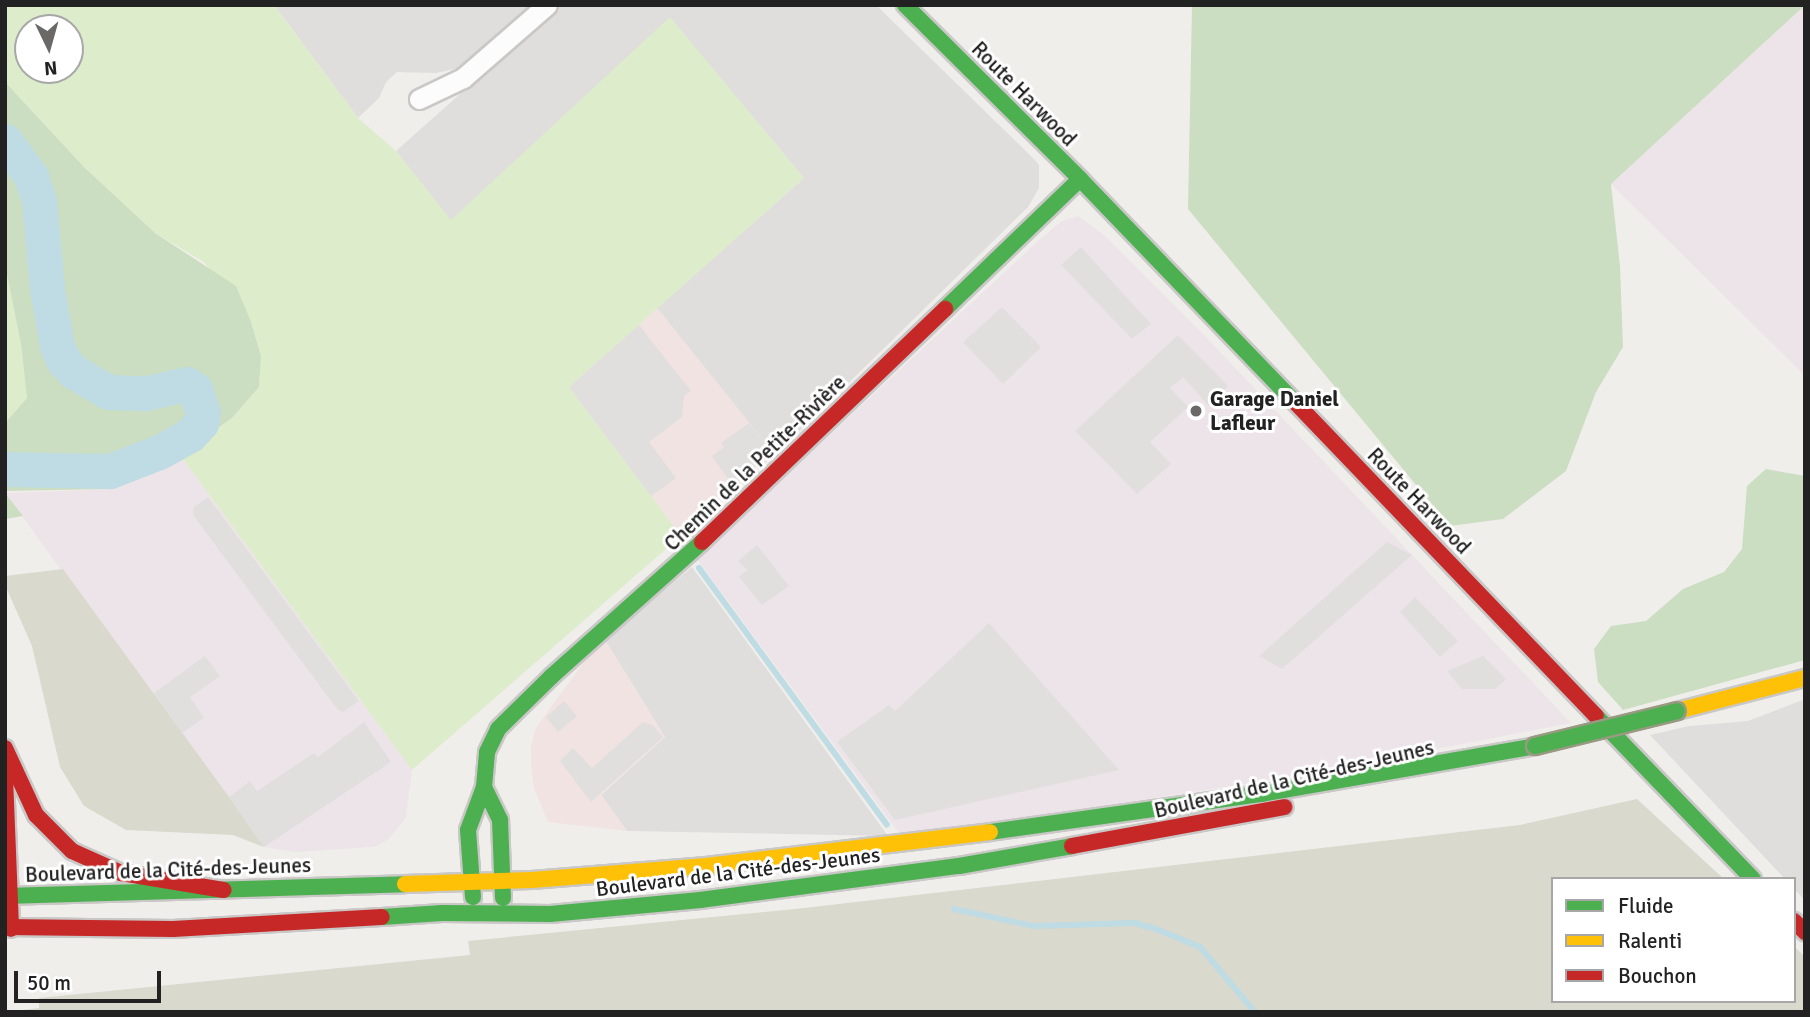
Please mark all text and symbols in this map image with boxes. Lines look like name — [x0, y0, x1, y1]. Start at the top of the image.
north arrow — [14, 14, 84, 84]
street label: Route Harwood — [966, 36, 1082, 152]
text: N — [43, 55, 58, 80]
street label: Chemin de la Petite-Rivière — [659, 370, 851, 556]
place label: Garage Daniel Lafleur — [1210, 386, 1339, 436]
marker: Garage Daniel Lafleur — [1188, 403, 1204, 419]
street label: Route Harwood — [1362, 443, 1476, 559]
street label: Boulevard de la Cité-des-Jeunes — [1152, 735, 1436, 823]
street label: Boulevard de la Cité-des-Jeunes — [594, 842, 882, 902]
street label: Boulevard de la Cité-des-Jeunes — [25, 852, 311, 888]
legend — [1551, 877, 1796, 1003]
text: Fluide — [1618, 893, 1674, 919]
text: Ralenti — [1618, 928, 1682, 954]
scale bar — [18, 958, 164, 1002]
text: Bouchon — [1618, 963, 1697, 989]
text: 50 m — [27, 970, 71, 996]

